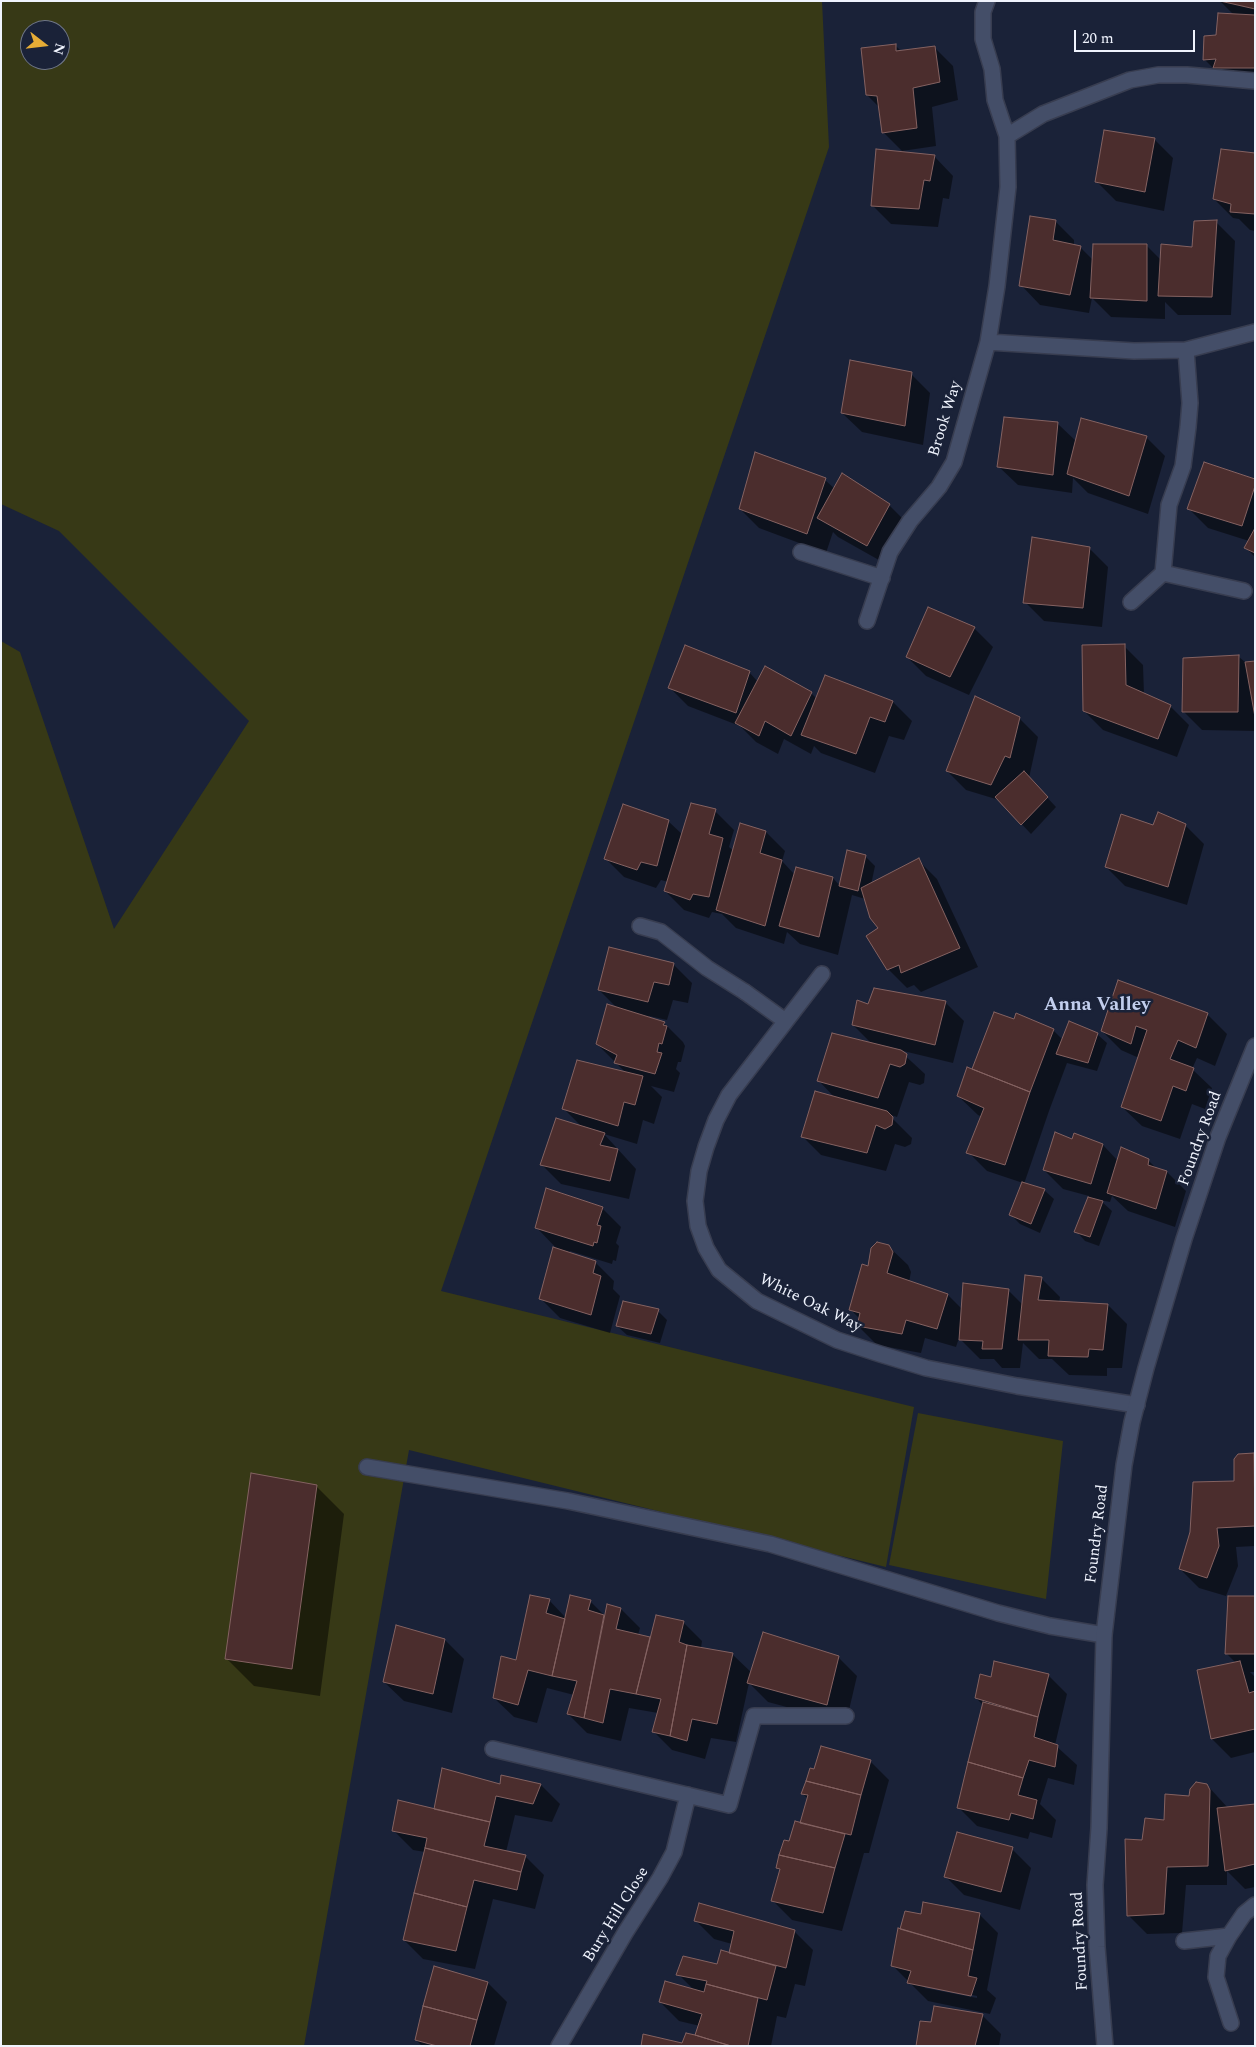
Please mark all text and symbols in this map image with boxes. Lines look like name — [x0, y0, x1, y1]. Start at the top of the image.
north arrow — [20, 20, 70, 70]
scale bar — [1076, 20, 1197, 52]
text: 20 m — [1082, 27, 1114, 50]
text: N — [47, 41, 71, 57]
street label: Brook Way — [925, 379, 967, 459]
district label: Anna Valley — [1044, 995, 1150, 1017]
street label: Foundry Road — [1175, 1089, 1227, 1189]
street label: White Oak Way — [756, 1271, 864, 1337]
street label: Foundry Road — [1082, 1484, 1114, 1584]
street label: Bury Hill Close — [580, 1864, 654, 1966]
street label: Foundry Road — [1069, 1891, 1093, 1991]

